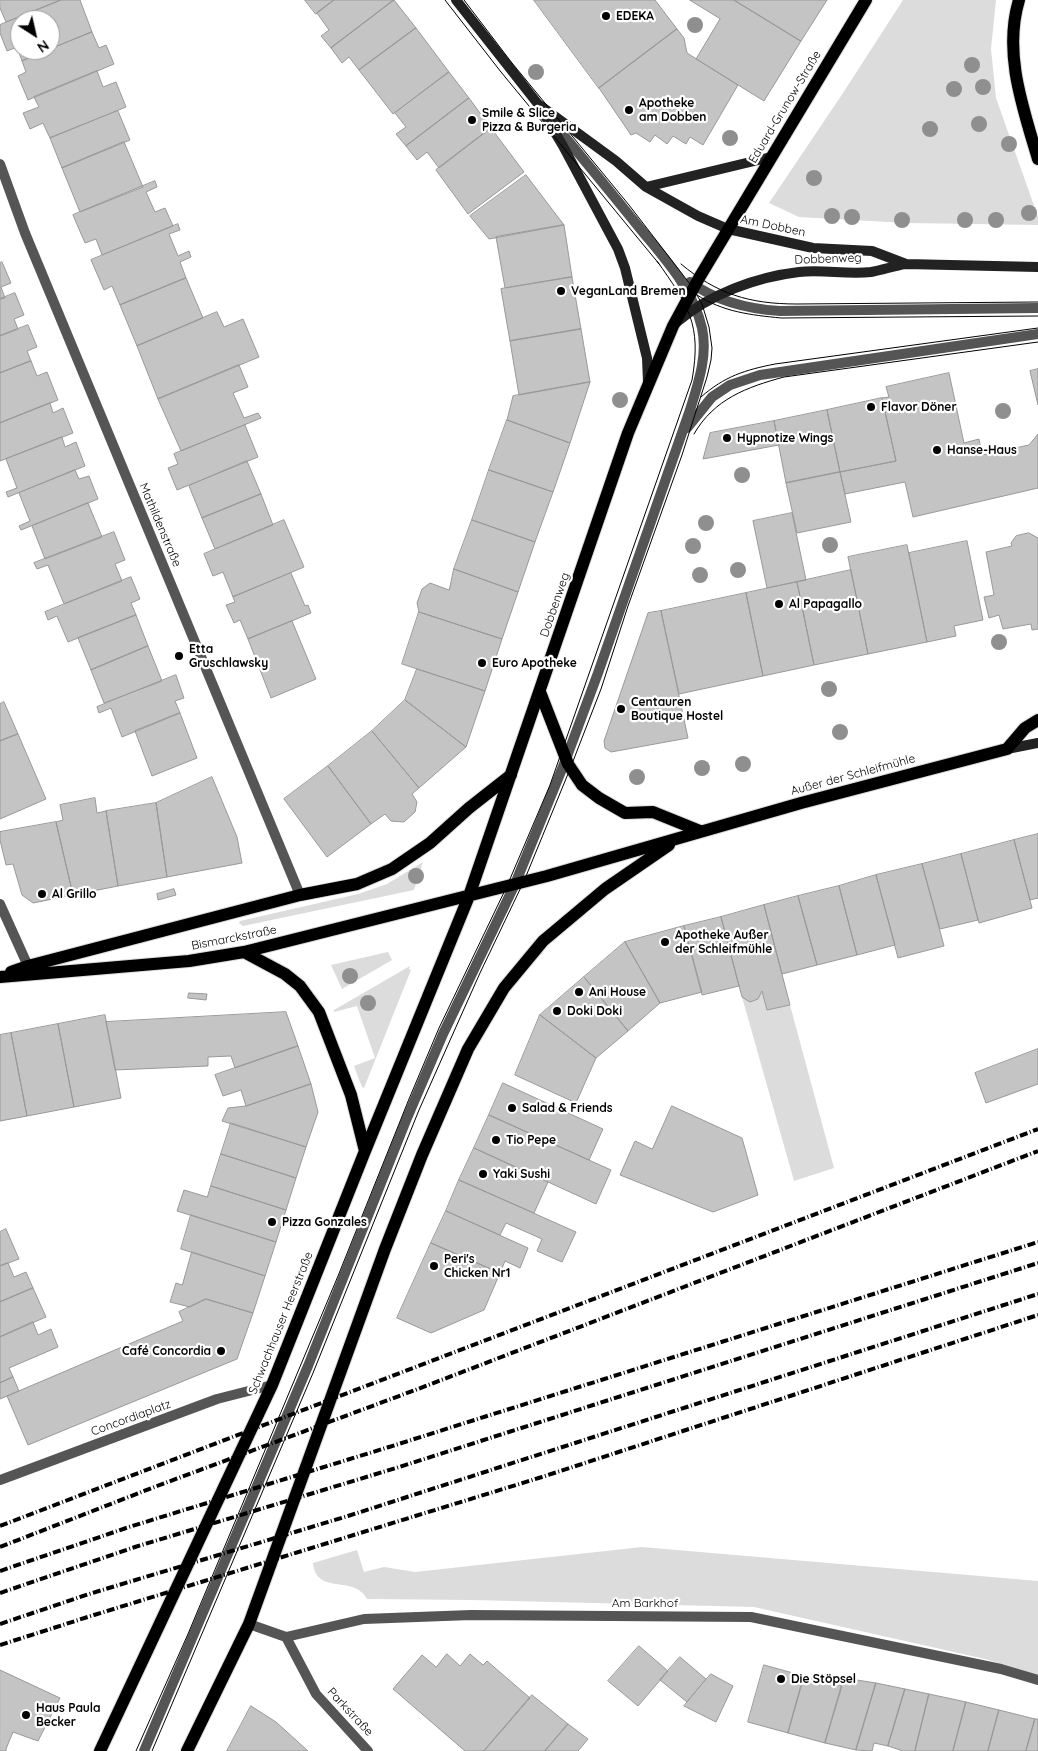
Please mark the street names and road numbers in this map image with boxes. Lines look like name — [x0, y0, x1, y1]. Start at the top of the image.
street label: Eduard-Grunow-Straße — [746, 48, 824, 166]
street label: Am Dobben — [739, 212, 807, 240]
street label: Dobbenweg — [794, 251, 862, 267]
street label: Mathildenstraße — [136, 481, 184, 569]
street label: Dobbenweg — [537, 571, 573, 639]
street label: Außer der Schleifmühle — [789, 751, 917, 799]
street label: Bismarckstraße — [190, 923, 278, 953]
street label: Schwachhauser Heerstraße — [246, 1250, 316, 1396]
street label: Concordiaplatz — [89, 1397, 173, 1439]
street label: Am Barkhof — [612, 1596, 678, 1610]
street label: Parkstraße — [324, 1685, 376, 1739]

